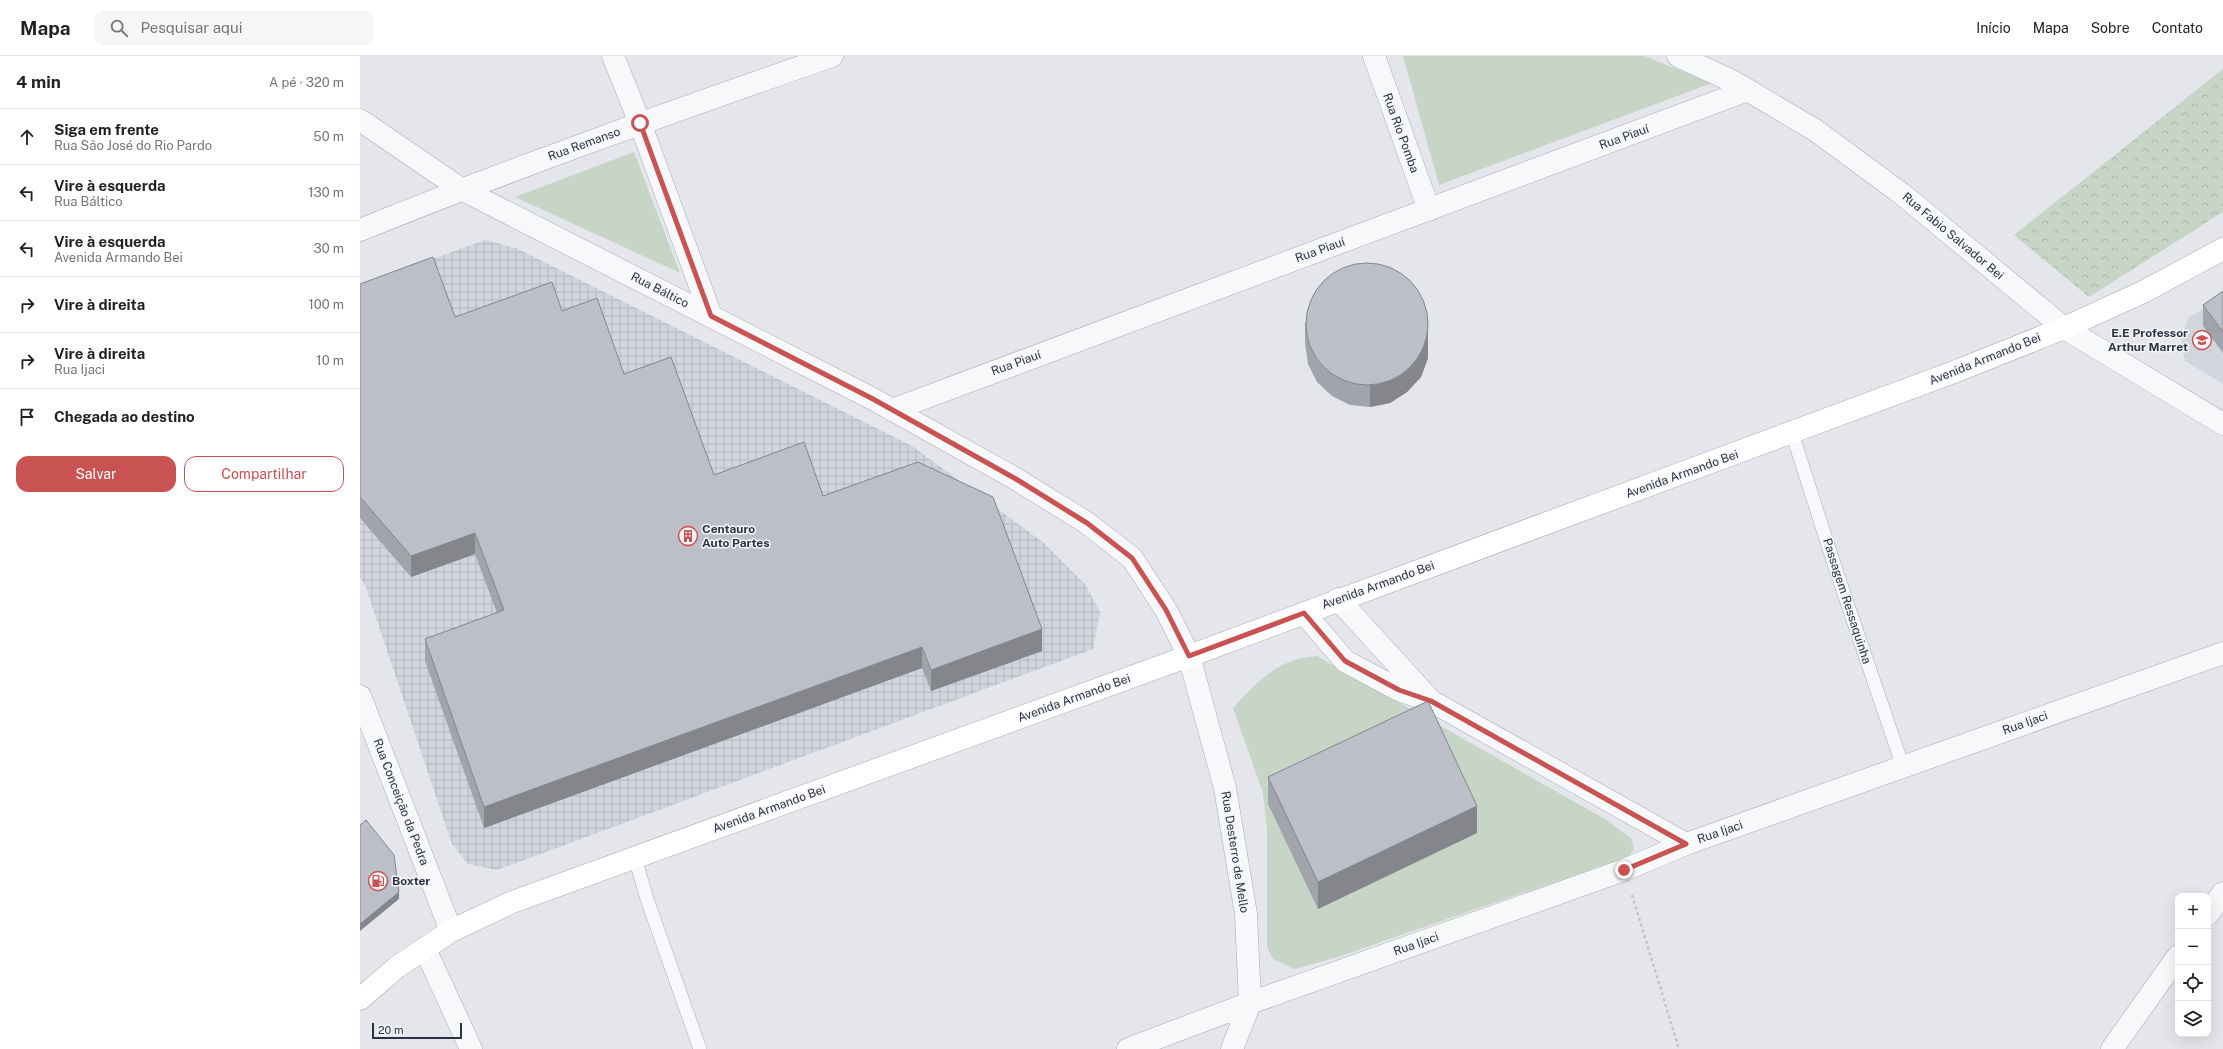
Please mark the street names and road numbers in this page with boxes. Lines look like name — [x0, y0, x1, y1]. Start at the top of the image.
street label: Rua Rio Pomba — [1380, 91, 1422, 175]
street label: Rua Piauí — [1597, 121, 1652, 152]
street label: Rua Remanso — [546, 124, 622, 164]
street label: Rua Fabio Salvador Bei — [1900, 190, 2007, 282]
street label: Rua Piauí — [1293, 234, 1348, 265]
street label: Rua Báltico — [629, 269, 692, 311]
street label: Avenida Armando Bei — [1927, 330, 2043, 388]
street label: Rua Piauí — [989, 347, 1044, 378]
street label: Avenida Armando Bei — [1624, 447, 1740, 501]
street label: Passagem Ressaquinha — [1820, 536, 1874, 666]
street label: Avenida Armando Bei — [1320, 558, 1436, 612]
street label: Avenida Armando Bei — [1016, 671, 1132, 725]
street label: Rua Ijaci — [2000, 708, 2050, 738]
street label: Rua Conceição da Pedra — [370, 737, 432, 867]
street label: Avenida Armando Bei — [711, 782, 827, 836]
street label: Rua Desterro de Mello — [1218, 790, 1252, 914]
street label: Rua Ijaci — [1695, 818, 1745, 846]
street label: Rua Ijaci — [1391, 929, 1441, 959]

